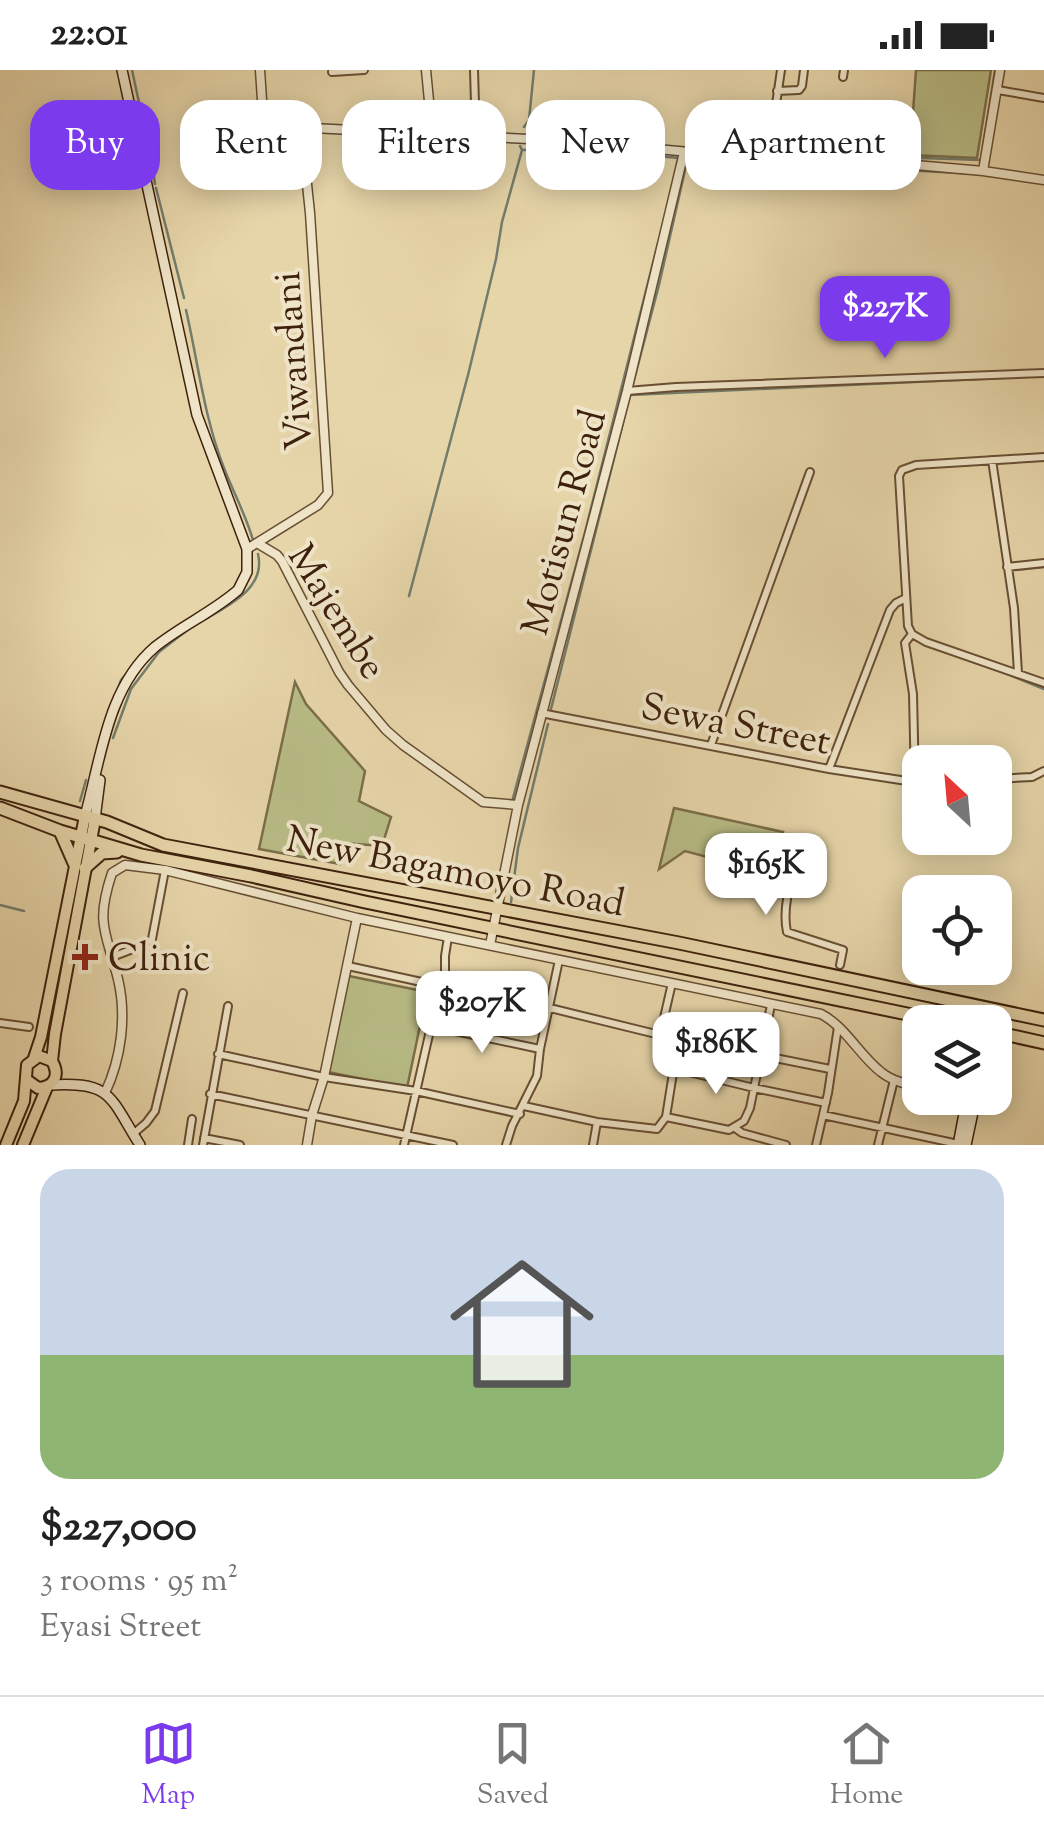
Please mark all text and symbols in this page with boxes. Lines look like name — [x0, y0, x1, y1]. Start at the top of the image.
text: 22:01 — [50, 8, 128, 62]
chip: Buy — [30, 100, 160, 190]
chip: Rent — [180, 100, 322, 190]
chip: Filters — [342, 100, 506, 190]
chip: New — [526, 100, 665, 190]
chip: Apartment — [685, 100, 921, 190]
street label: Viwandani — [263, 269, 329, 452]
pin: $227K — [815, 276, 955, 361]
text: $227K — [842, 285, 928, 331]
street label: Motisun Road — [511, 404, 623, 642]
street label: Majembe — [272, 535, 397, 691]
street label: Sewa Street — [636, 682, 835, 772]
north arrow — [902, 745, 1012, 855]
map controls — [902, 745, 1012, 1115]
street label: New Bagamoyo Road — [281, 815, 629, 933]
pin: $165K — [696, 833, 836, 918]
text: $165K — [727, 842, 805, 888]
button: locate — [902, 875, 1012, 985]
place label: Clinic — [108, 934, 210, 988]
marker: Clinic — [72, 944, 98, 970]
pin: $207K — [412, 971, 552, 1056]
text: $207K — [438, 980, 526, 1026]
button: layers — [902, 1005, 1012, 1115]
pin: $186K — [646, 1012, 786, 1097]
text: $186K — [674, 1021, 758, 1067]
icon: home — [432, 1234, 612, 1414]
text: $227,000 — [40, 1499, 197, 1559]
text: 3 rooms · 95 m² — [40, 1559, 238, 1605]
text: Eyasi Street — [40, 1605, 201, 1651]
tab: Map — [141, 1716, 196, 1816]
tab: Saved — [477, 1716, 549, 1816]
tab: Home — [830, 1716, 903, 1816]

